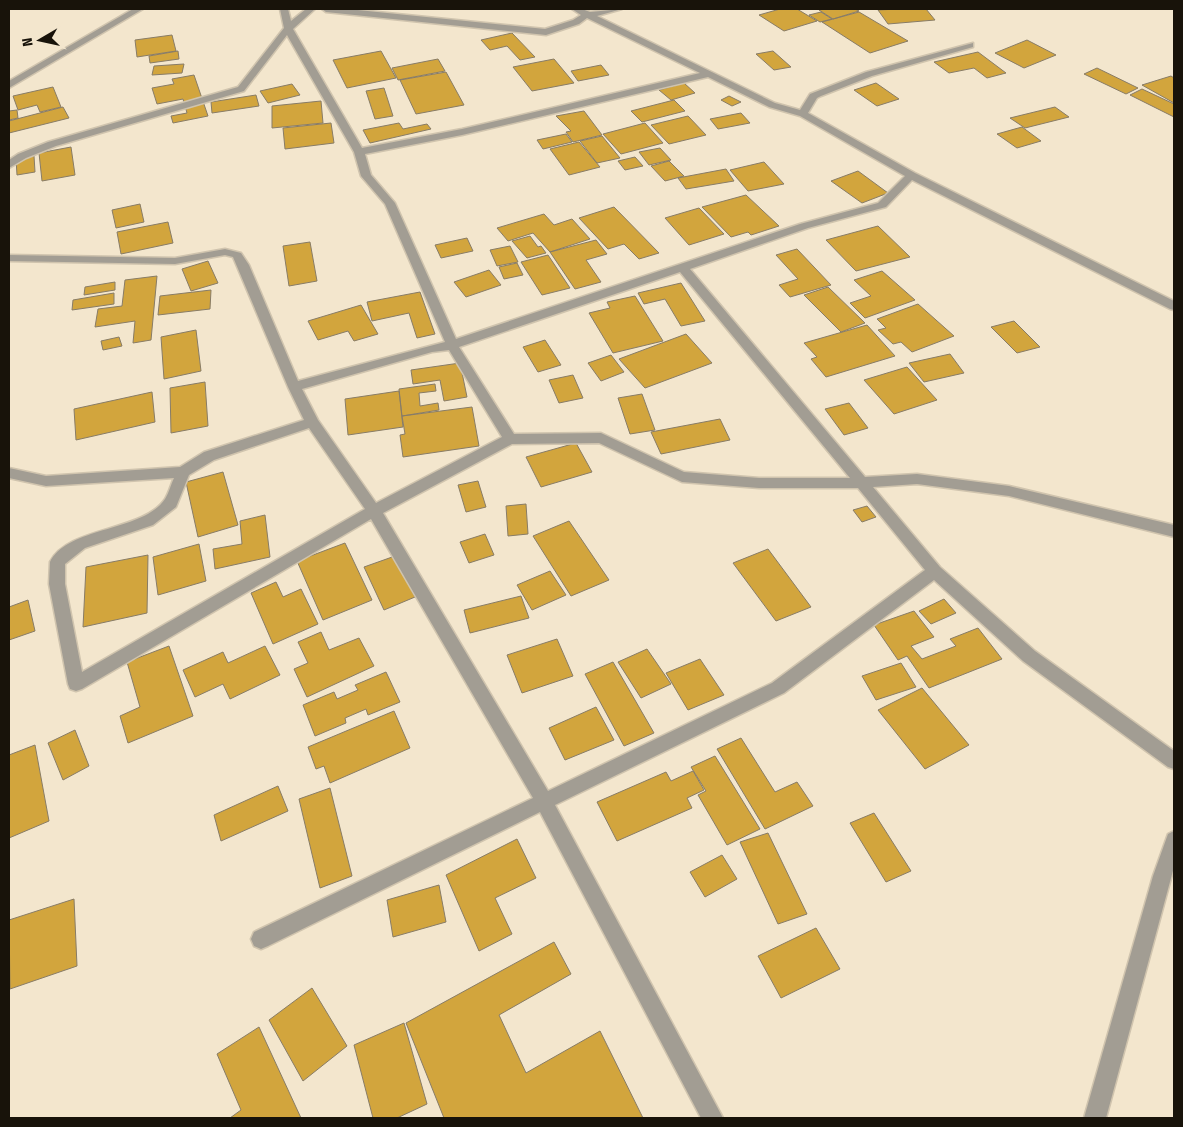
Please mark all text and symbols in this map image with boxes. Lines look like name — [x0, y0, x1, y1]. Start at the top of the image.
north arrow — [15, 15, 65, 65]
text: N — [19, 36, 37, 47]

